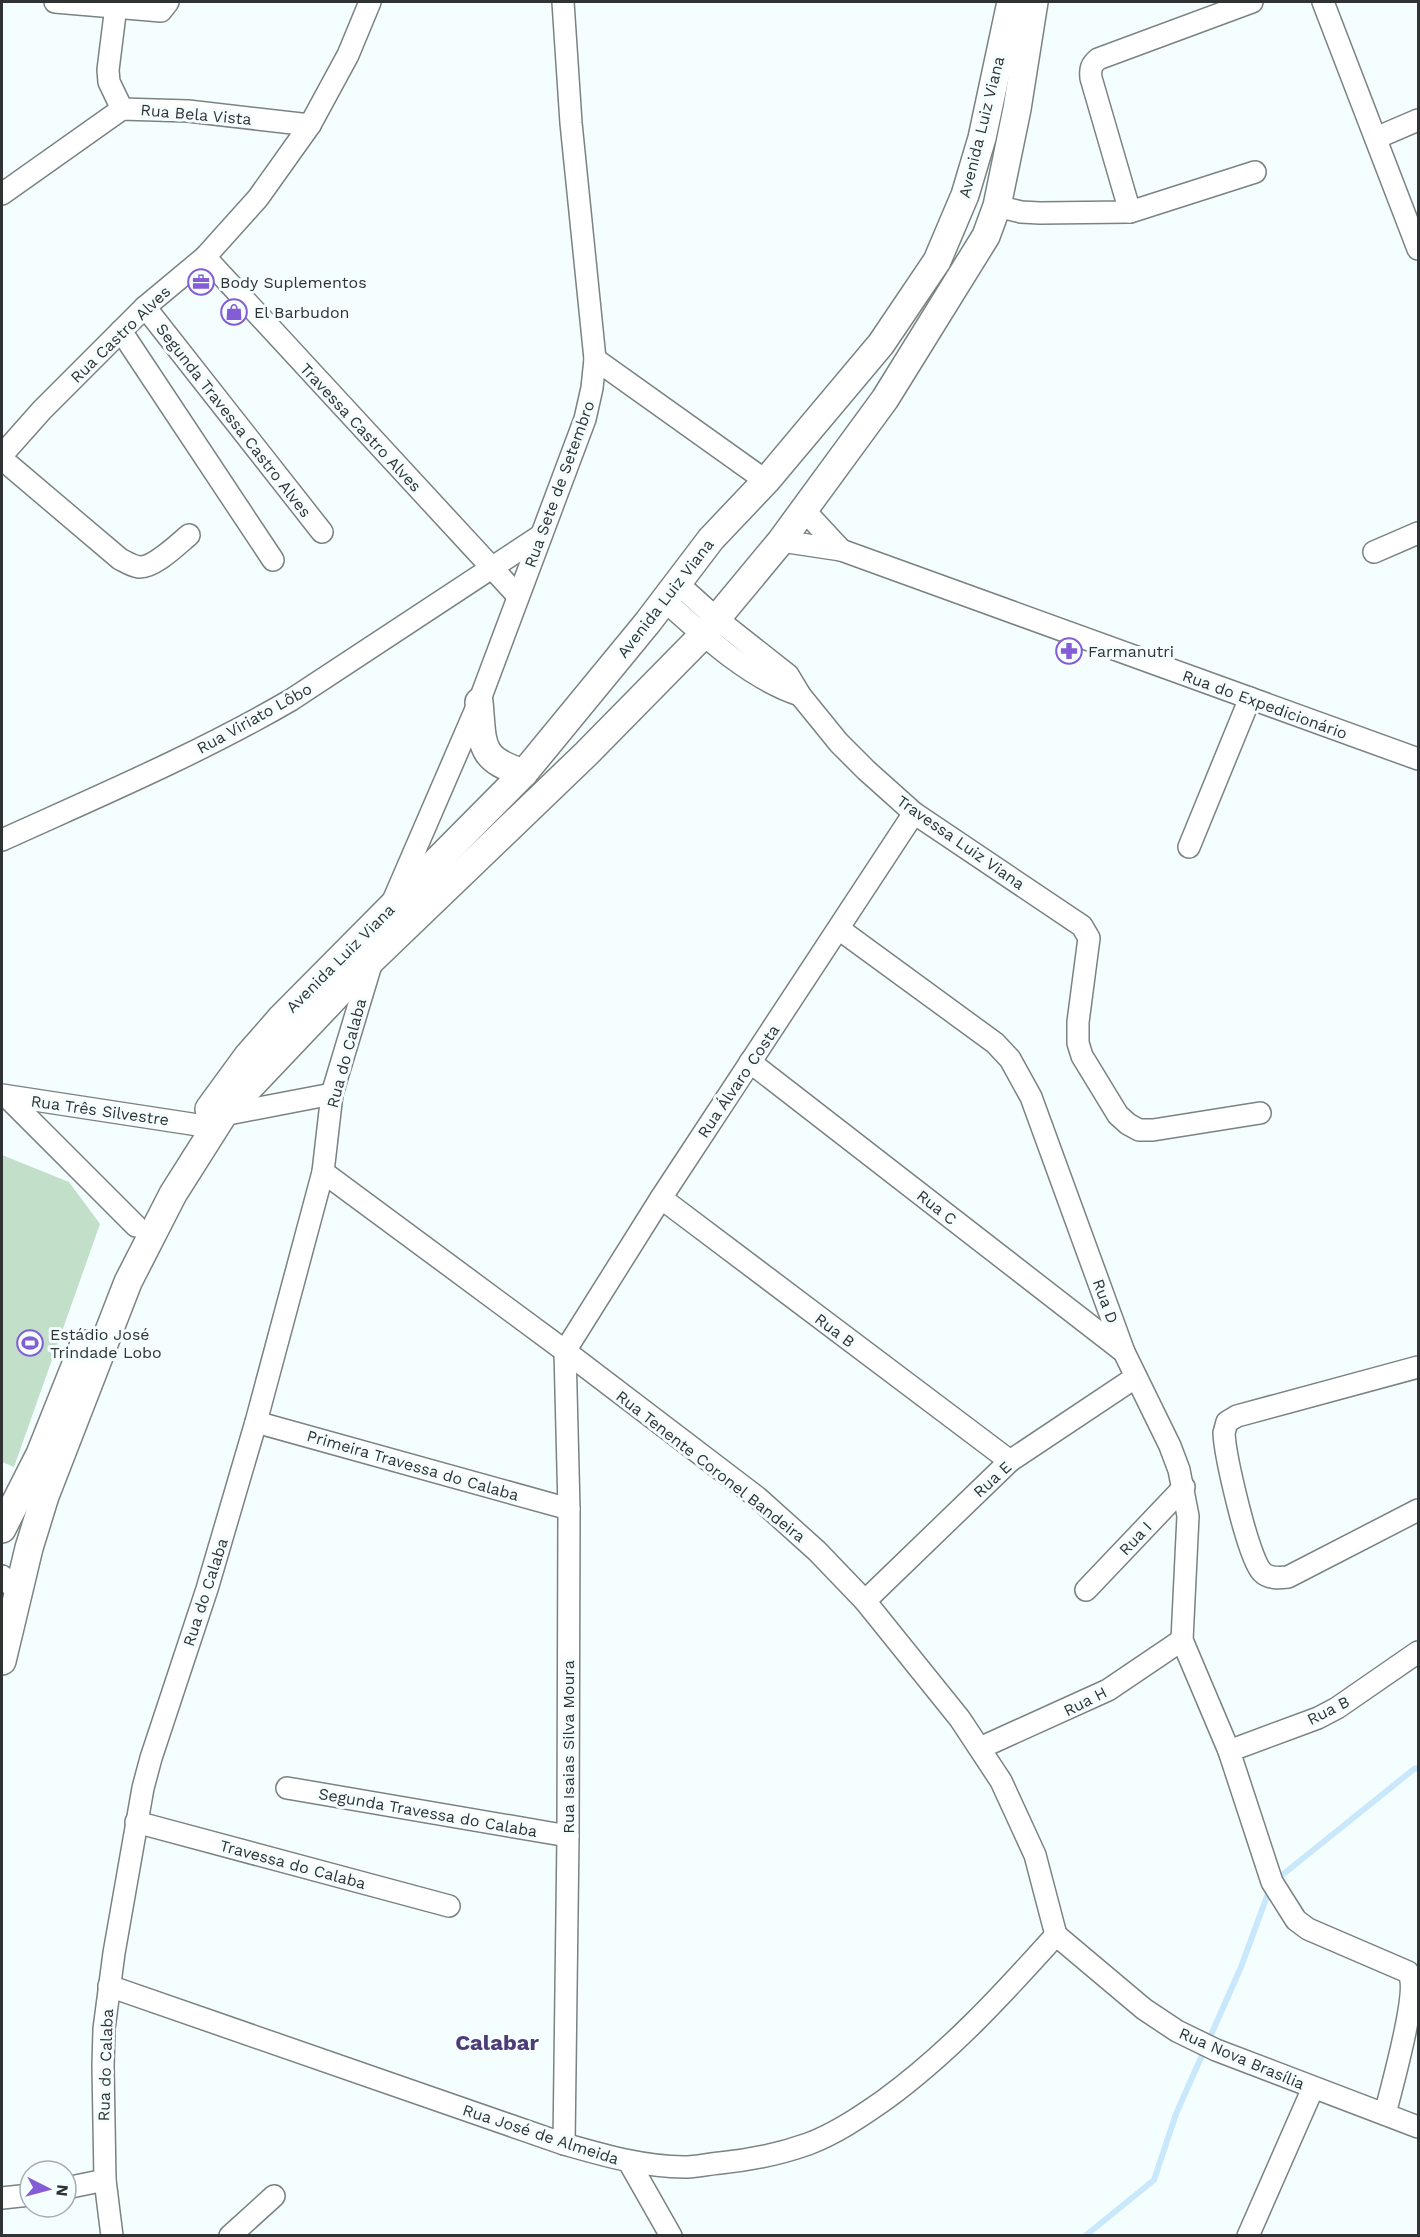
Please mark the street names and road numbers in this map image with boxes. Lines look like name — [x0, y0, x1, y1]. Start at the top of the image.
street label: Avenida Luiz Viana — [955, 54, 1008, 200]
street label: Rua Bela Vista — [140, 100, 252, 129]
street label: Rua Castro Alves — [66, 282, 174, 387]
street label: Segunda Travessa Castro Alves — [152, 320, 315, 521]
street label: Travessa Castro Alves — [296, 359, 425, 496]
street label: Rua Sete de Setembro — [520, 398, 599, 570]
street label: Avenida Luiz Viana — [613, 535, 718, 662]
street label: Rua do Expedicionário — [1180, 666, 1350, 743]
street label: Rua Viriato Lôbo — [193, 679, 315, 758]
street label: Travessa Luiz Viana — [893, 791, 1028, 894]
street label: Avenida Luiz Viana — [282, 900, 399, 1017]
street label: Rua do Calaba — [323, 996, 370, 1110]
street label: Rua Álvaro Costa — [694, 1021, 783, 1141]
street label: Rua Três Silvestre — [30, 1091, 170, 1130]
street label: Rua C — [913, 1186, 960, 1229]
street label: Rua D — [1089, 1276, 1122, 1326]
street label: Rua B — [811, 1309, 858, 1352]
street label: Rua Tenente Coronel Bandeira — [612, 1387, 809, 1546]
street label: Primeira Travessa do Calaba — [305, 1426, 521, 1505]
street label: Rua E — [969, 1457, 1015, 1501]
street label: Rua I — [1115, 1518, 1156, 1559]
street label: Rua do Calaba — [179, 1536, 232, 1649]
street label: Rua Isaias Silva Moura — [559, 1660, 578, 1834]
street label: Rua H — [1060, 1682, 1110, 1720]
street label: Rua B — [1304, 1692, 1353, 1729]
street label: Segunda Travessa do Calaba — [317, 1784, 539, 1841]
street label: Travessa do Calaba — [218, 1836, 368, 1893]
street label: Rua do Calaba — [94, 2008, 117, 2122]
street label: Rua Nova Brasília — [1176, 2023, 1307, 2094]
street label: Rua José de Almeida — [460, 2100, 621, 2169]

